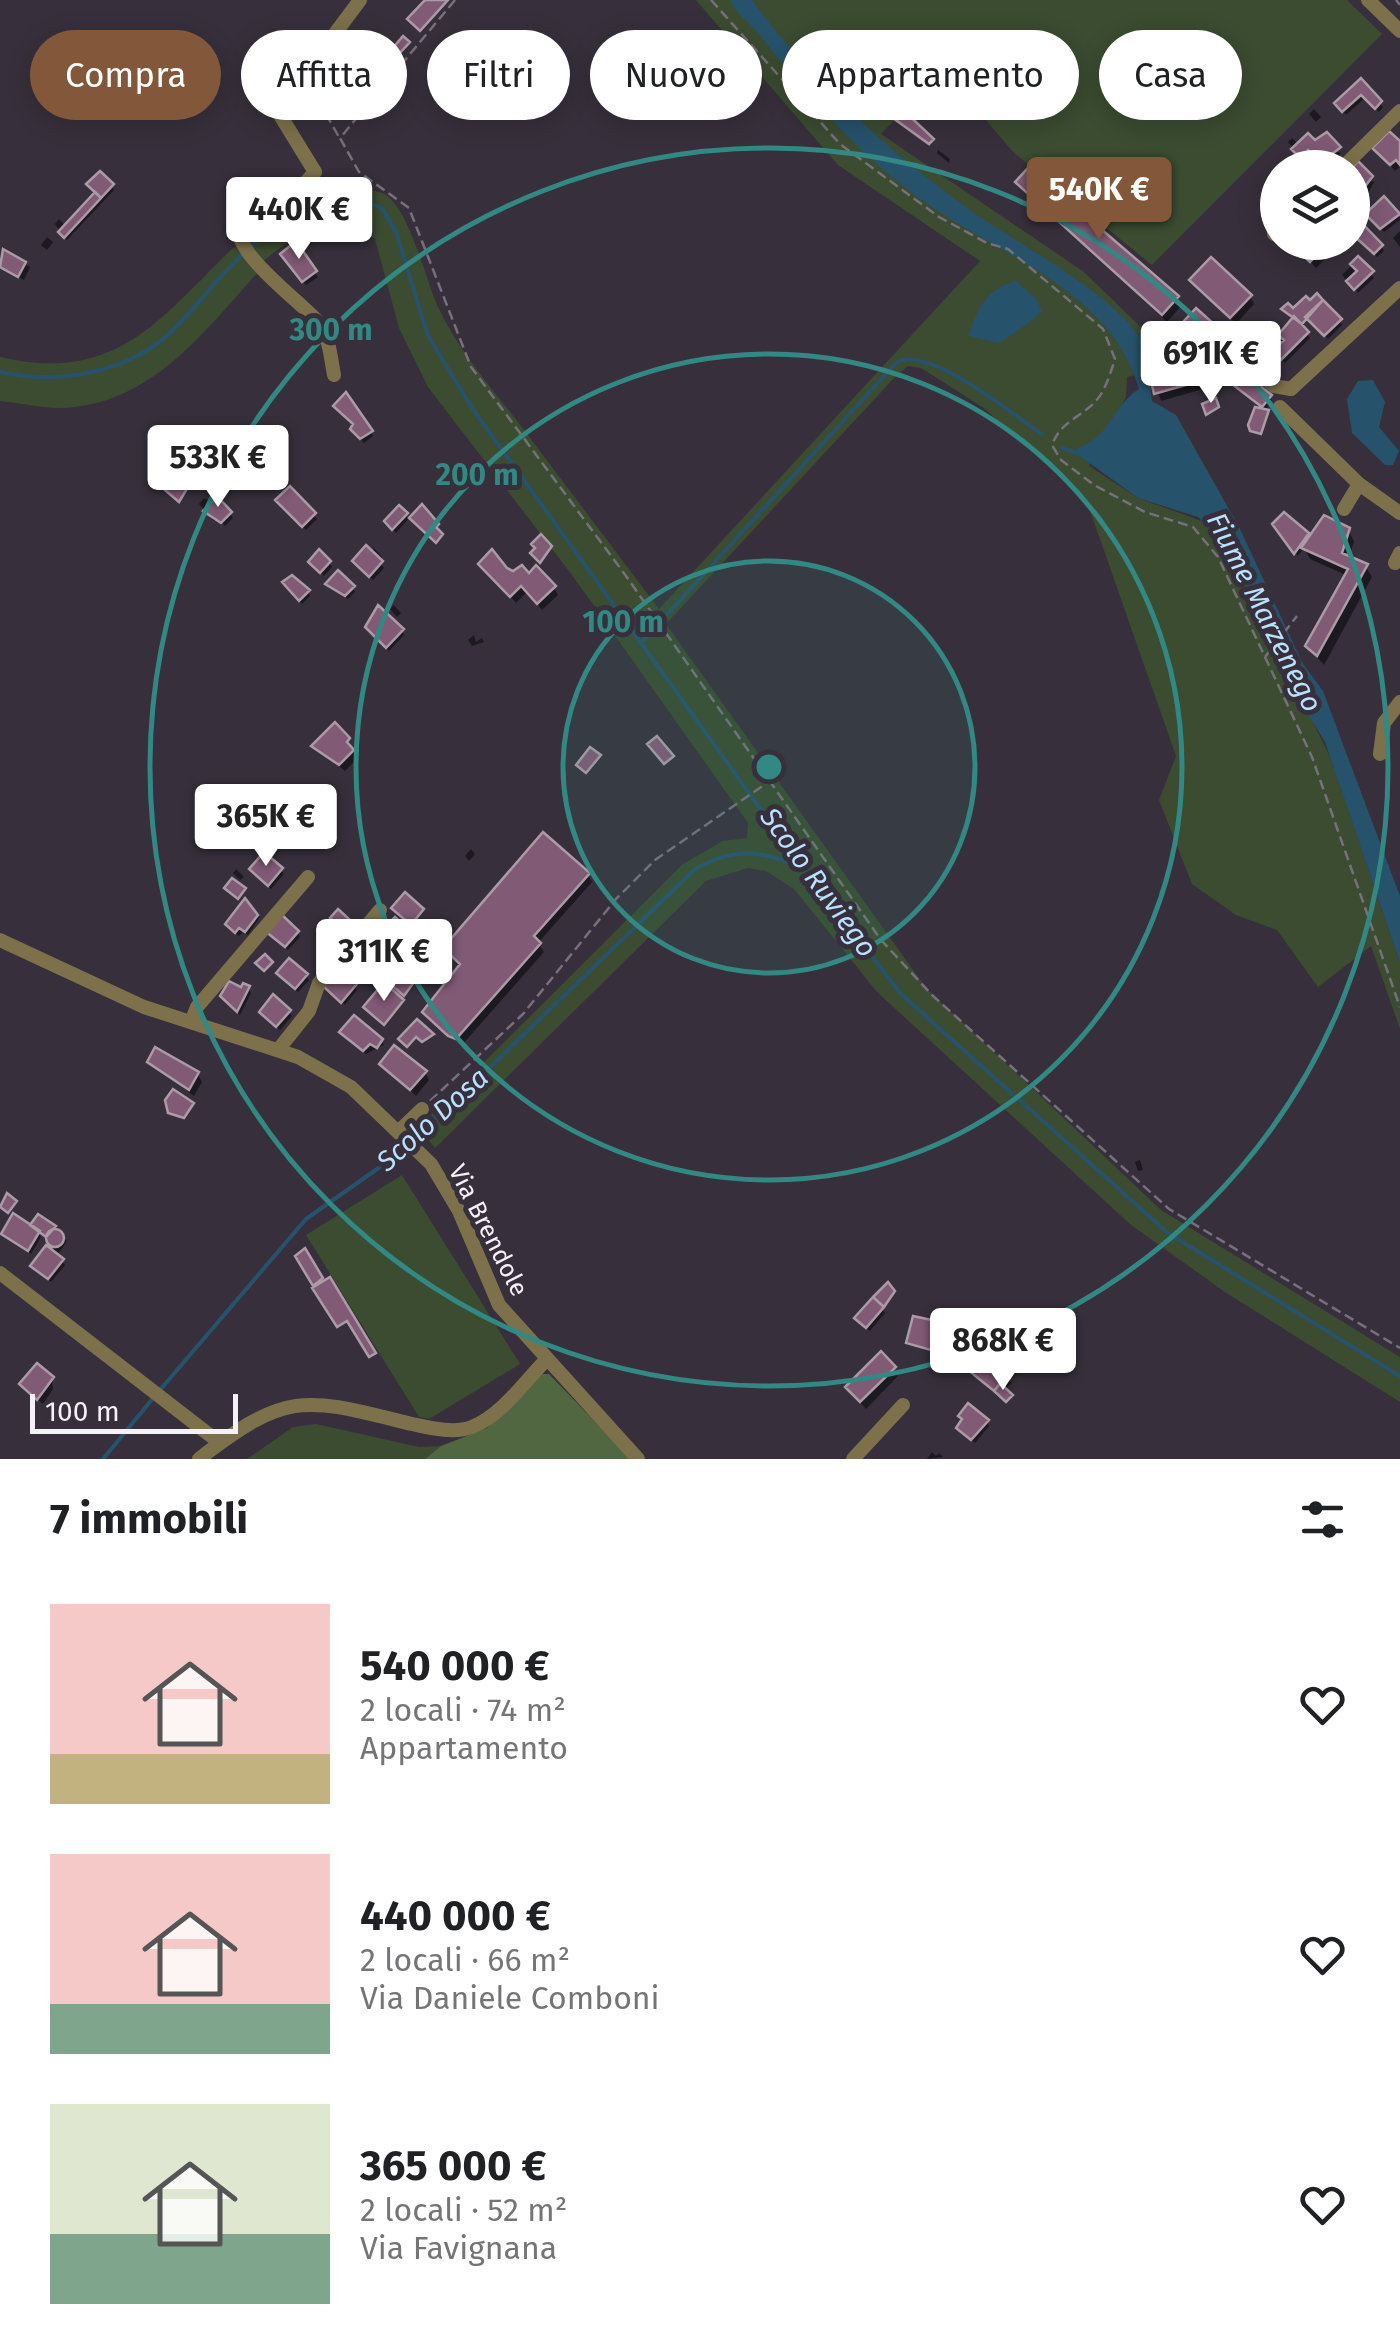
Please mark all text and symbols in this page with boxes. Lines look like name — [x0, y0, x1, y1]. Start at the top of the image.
chip: Compra — [30, 30, 221, 120]
chip: Affitta — [241, 30, 407, 120]
chip: Filtri — [427, 30, 570, 120]
chip: Nuovo — [590, 30, 762, 120]
chip: Appartamento — [782, 30, 1079, 120]
chip: Casa — [1099, 30, 1242, 120]
map controls — [1260, 150, 1370, 260]
button: layers — [1260, 150, 1370, 260]
pin: 540K € — [1018, 157, 1180, 242]
text: 540K € — [1049, 170, 1149, 208]
pin: 440K € — [218, 177, 380, 262]
text: 440K € — [248, 190, 350, 228]
text: 300 m — [288, 312, 373, 348]
pin: 691K € — [1130, 321, 1292, 406]
text: 691K € — [1163, 334, 1259, 372]
pin: 533K € — [137, 425, 299, 510]
text: 533K € — [170, 438, 266, 476]
text: 200 m — [435, 457, 519, 493]
water label: Fiume Marzenego — [1200, 507, 1329, 717]
text: 100 m — [582, 604, 664, 640]
centre of rings — [751, 749, 787, 785]
pin: 365K € — [185, 784, 347, 869]
text: 365K € — [217, 797, 315, 835]
water label: Scolo Ruviego — [753, 800, 884, 963]
pin: 311K € — [303, 919, 465, 1004]
text: 311K € — [338, 932, 430, 970]
water label: Scolo Dosa — [369, 1061, 495, 1179]
street label: Via Brendole — [442, 1160, 534, 1301]
pin: 868K € — [922, 1308, 1084, 1393]
text: 868K € — [952, 1321, 1054, 1359]
scale bar — [30, 1389, 238, 1434]
text: 100 m — [45, 1395, 120, 1428]
icon: filters — [1295, 1492, 1350, 1547]
text: 7 immobili — [50, 1494, 248, 1544]
text: 540 000 € — [360, 1641, 549, 1691]
icon: home — [130, 1644, 250, 1764]
icon: heart — [1295, 1677, 1350, 1732]
text: 2 locali · 74 m² — [360, 1691, 566, 1729]
text: Appartamento — [360, 1729, 568, 1767]
text: 440 000 € — [360, 1891, 550, 1941]
icon: home — [130, 1894, 250, 2014]
icon: heart — [1295, 1927, 1350, 1982]
text: 2 locali · 66 m² — [360, 1941, 570, 1979]
text: Via Daniele Comboni — [360, 1979, 660, 2017]
text: 365 000 € — [360, 2141, 546, 2191]
icon: home — [130, 2144, 250, 2264]
icon: heart — [1295, 2177, 1350, 2232]
text: 2 locali · 52 m² — [360, 2191, 567, 2229]
text: Via Favignana — [360, 2229, 557, 2267]

